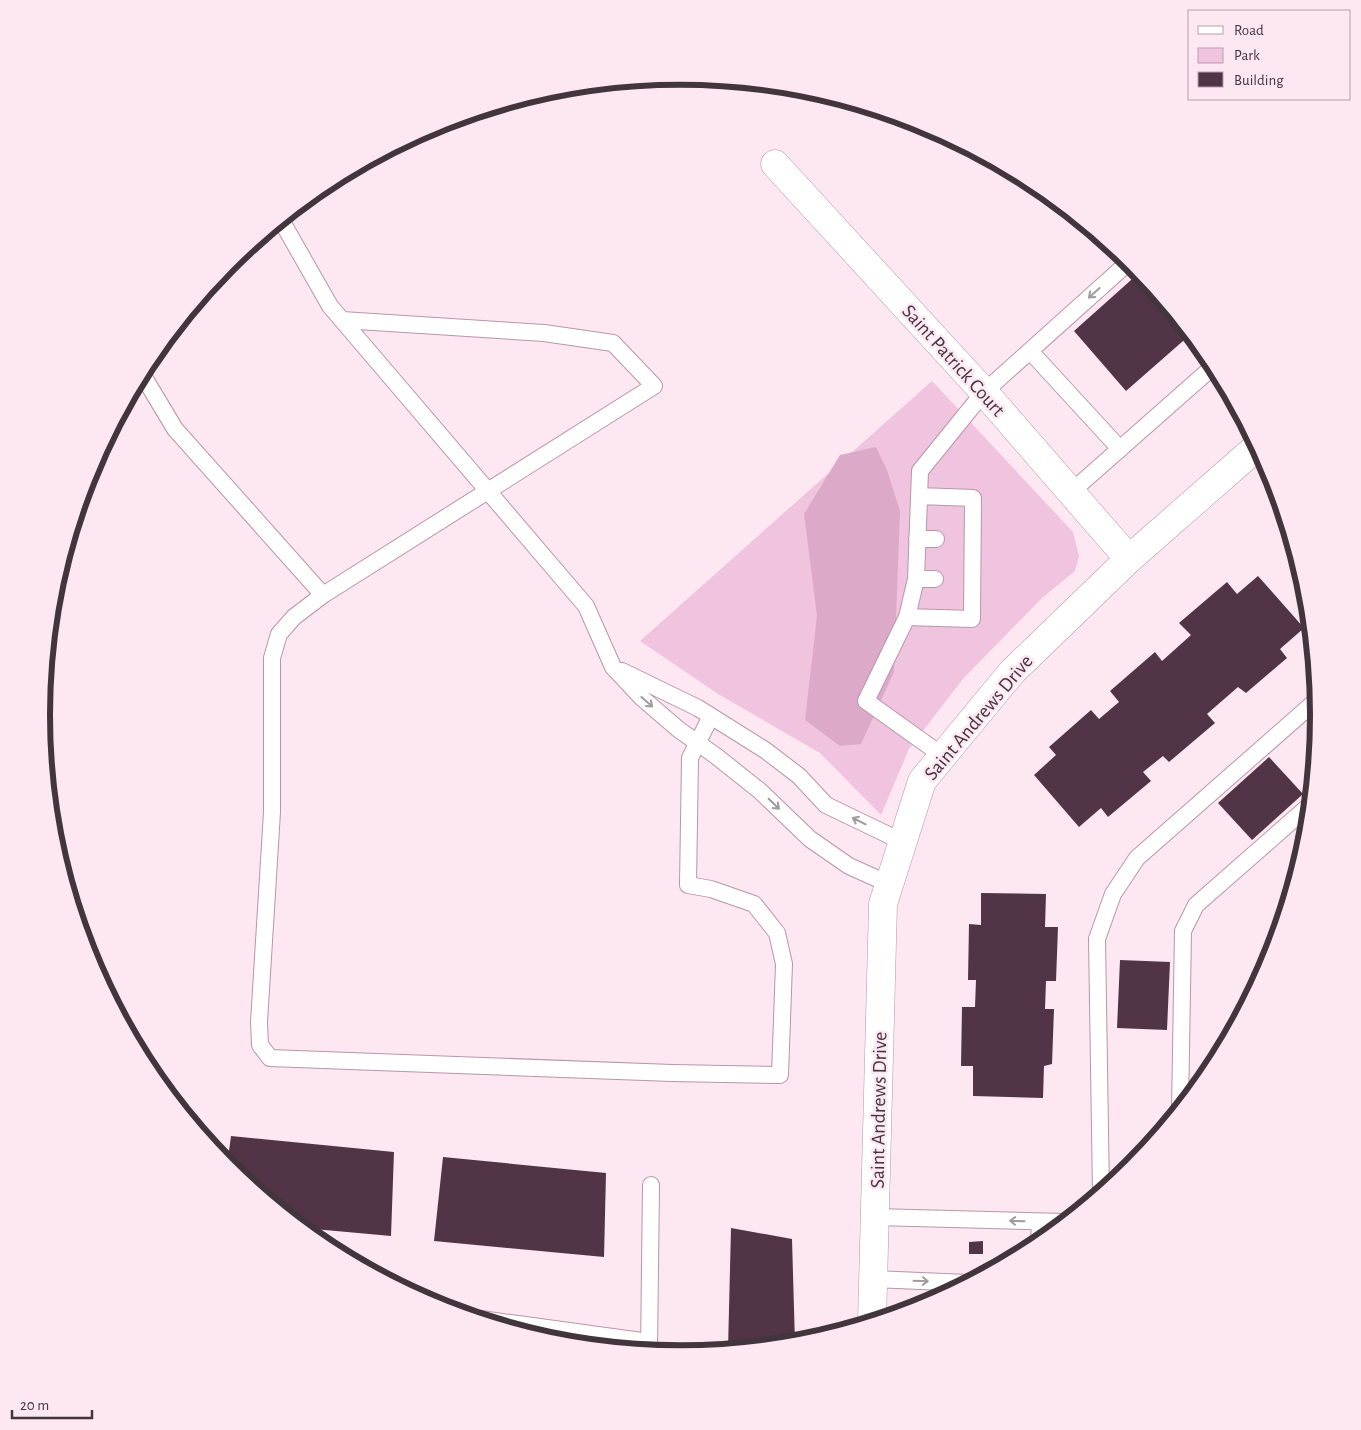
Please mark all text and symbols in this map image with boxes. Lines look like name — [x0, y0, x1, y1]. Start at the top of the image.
legend — [1188, 10, 1351, 100]
text: Road — [1234, 23, 1264, 38]
text: Park — [1234, 48, 1260, 63]
text: Building — [1234, 73, 1284, 88]
one-way arrow — [1087, 288, 1100, 299]
street label: Saint Patrick Court — [898, 301, 1009, 421]
street label: Saint Andrews Drive — [921, 651, 1037, 784]
one-way arrow — [641, 697, 654, 708]
one-way arrow — [767, 798, 780, 810]
one-way arrow — [851, 815, 866, 825]
street label: Saint Andrews Drive — [868, 1032, 890, 1188]
one-way arrow — [1009, 1216, 1025, 1226]
one-way arrow — [912, 1276, 928, 1286]
scale bar — [12, 1388, 92, 1420]
text: 20 m — [20, 1398, 49, 1413]

